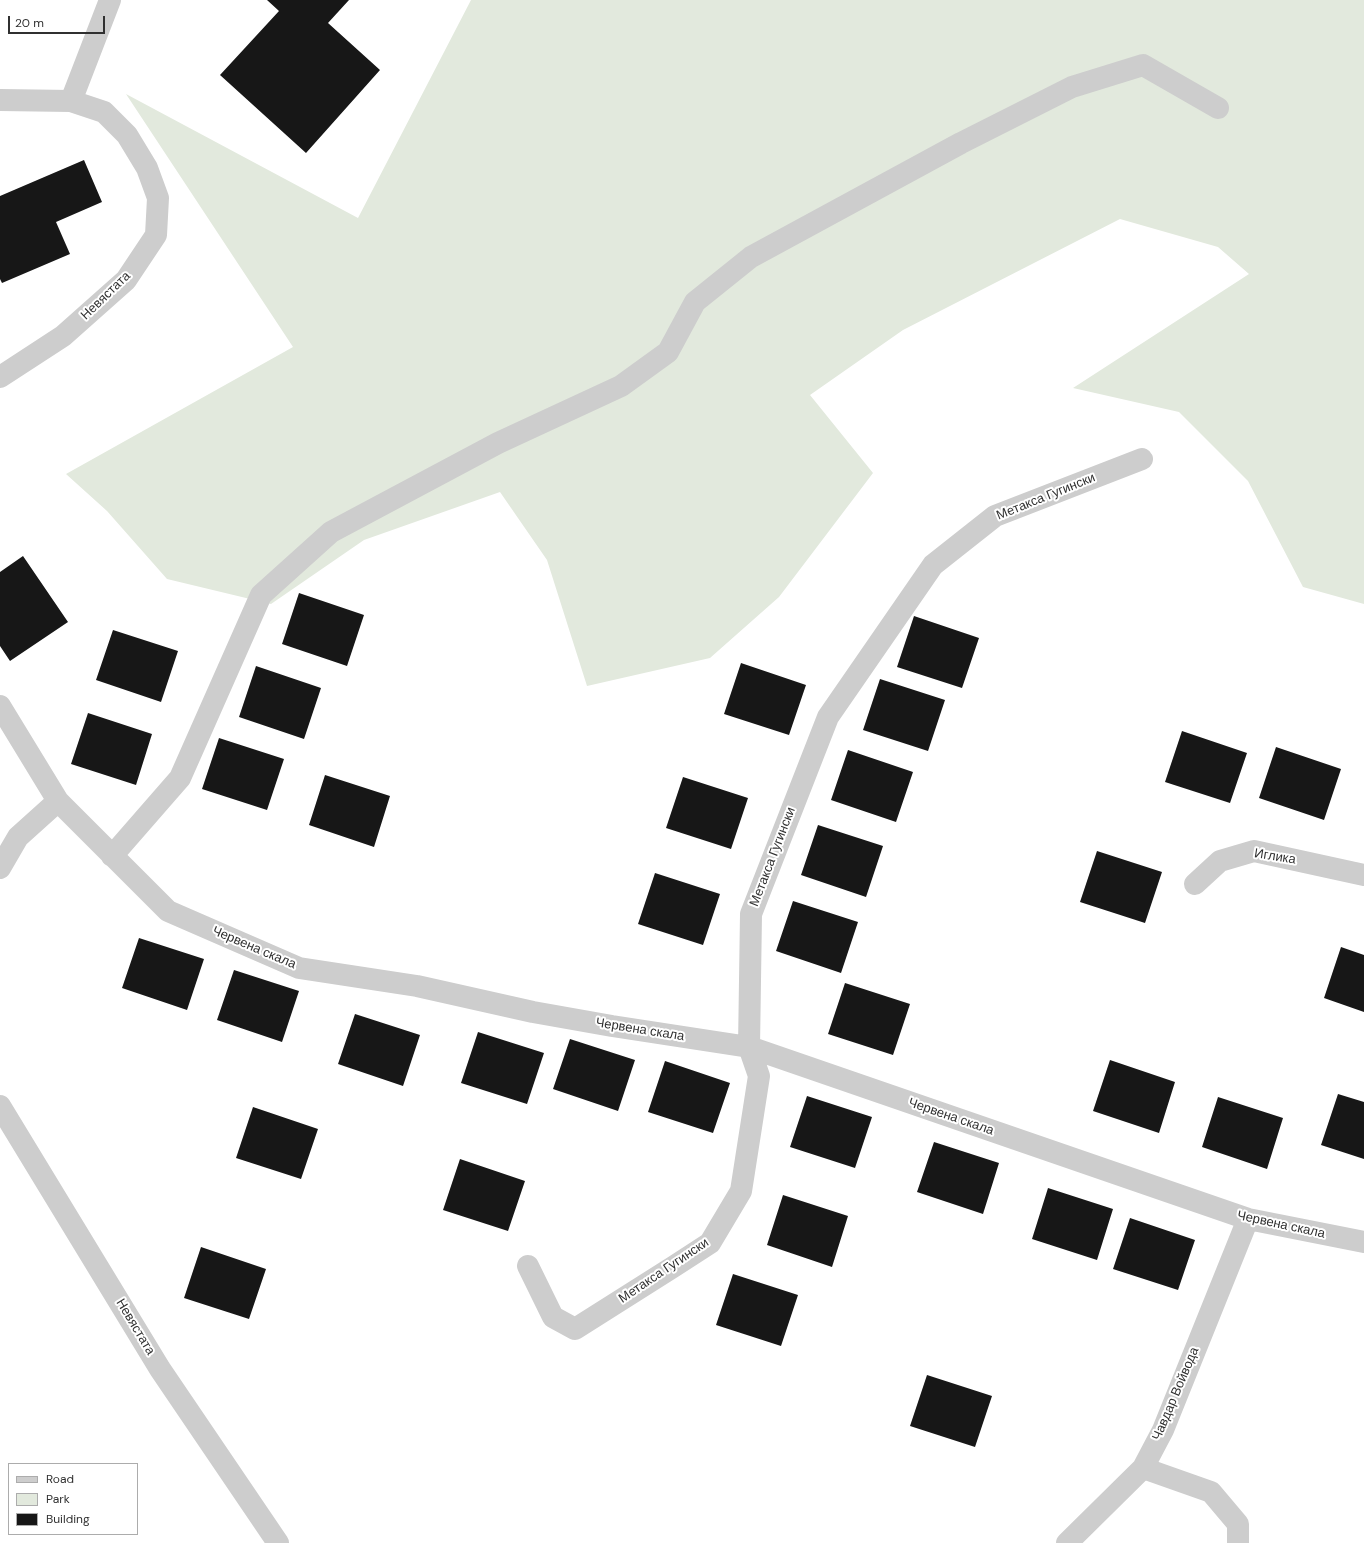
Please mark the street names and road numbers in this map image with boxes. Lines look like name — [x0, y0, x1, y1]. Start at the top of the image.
street label: Невястата — [78, 269, 134, 323]
street label: Метакса Гугински — [994, 470, 1098, 524]
street label: Метакса Гугински — [747, 805, 799, 909]
street label: Иглика — [1253, 846, 1297, 868]
street label: Червена скала — [210, 923, 298, 973]
street label: Червена скала — [595, 1015, 685, 1045]
street label: Червена скала — [906, 1095, 996, 1139]
street label: Червена скала — [1236, 1208, 1326, 1242]
street label: Метакса Гугински — [616, 1235, 712, 1307]
street label: Невястата — [112, 1296, 158, 1358]
street label: Чавдар Войвода — [1149, 1345, 1203, 1443]

